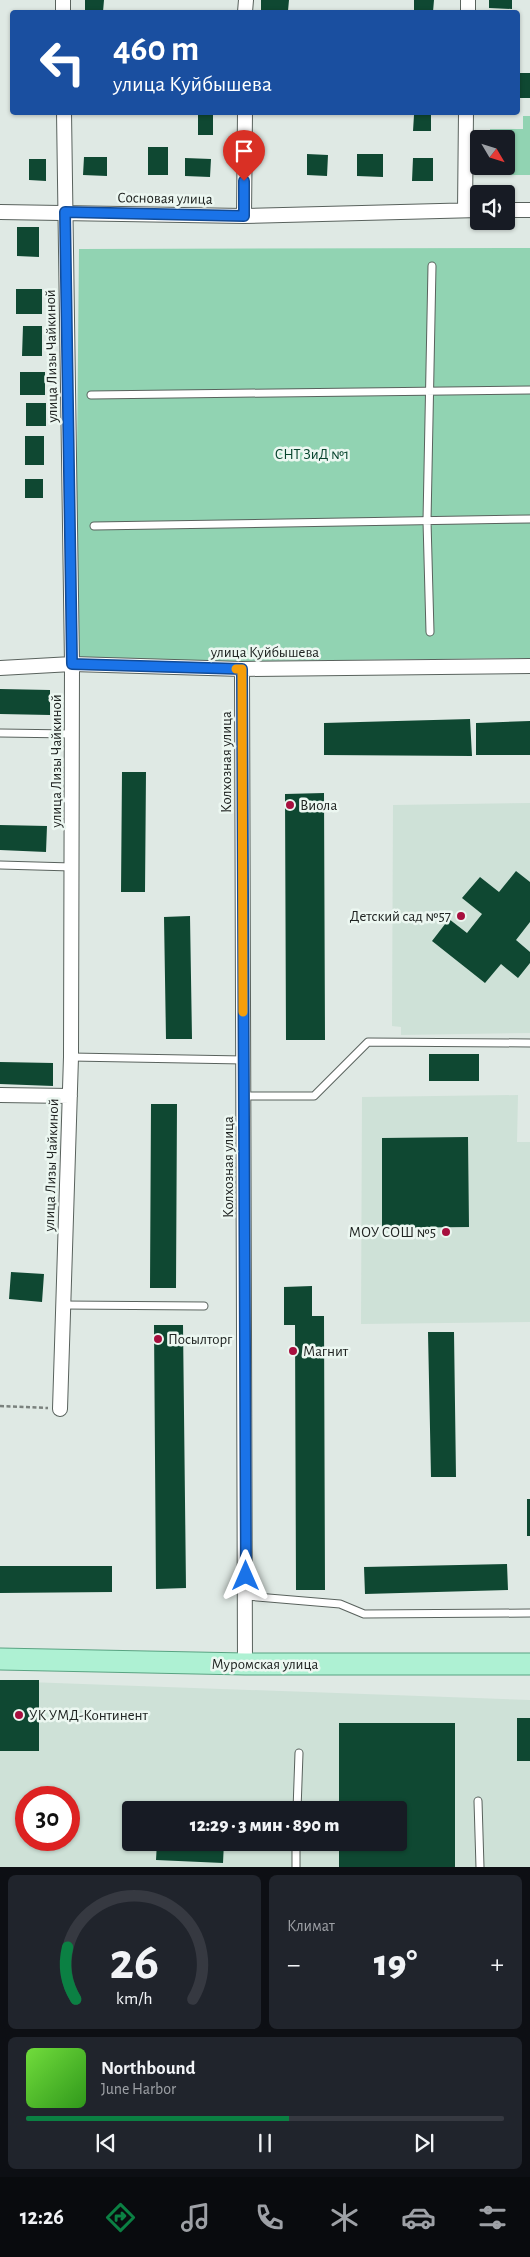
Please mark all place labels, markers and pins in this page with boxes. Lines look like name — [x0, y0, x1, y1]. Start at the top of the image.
pin — [223, 130, 265, 181]
place label: Виола — [300, 798, 337, 813]
marker: Виола — [284, 799, 296, 811]
place label: Детский сад №57 — [350, 909, 451, 924]
marker: Детский сад №57 — [455, 910, 467, 922]
place label: МОУ СОШ №5 — [349, 1225, 436, 1240]
marker: МОУ СОШ №5 — [440, 1226, 452, 1238]
place label: Посылторг — [168, 1332, 233, 1347]
marker: Посылторг — [152, 1333, 164, 1345]
place label: Магнит — [303, 1344, 349, 1359]
marker: Магнит — [287, 1345, 299, 1357]
place label: УК УМД-Континент — [29, 1708, 148, 1723]
marker: УК УМД-Континент — [13, 1709, 25, 1721]

